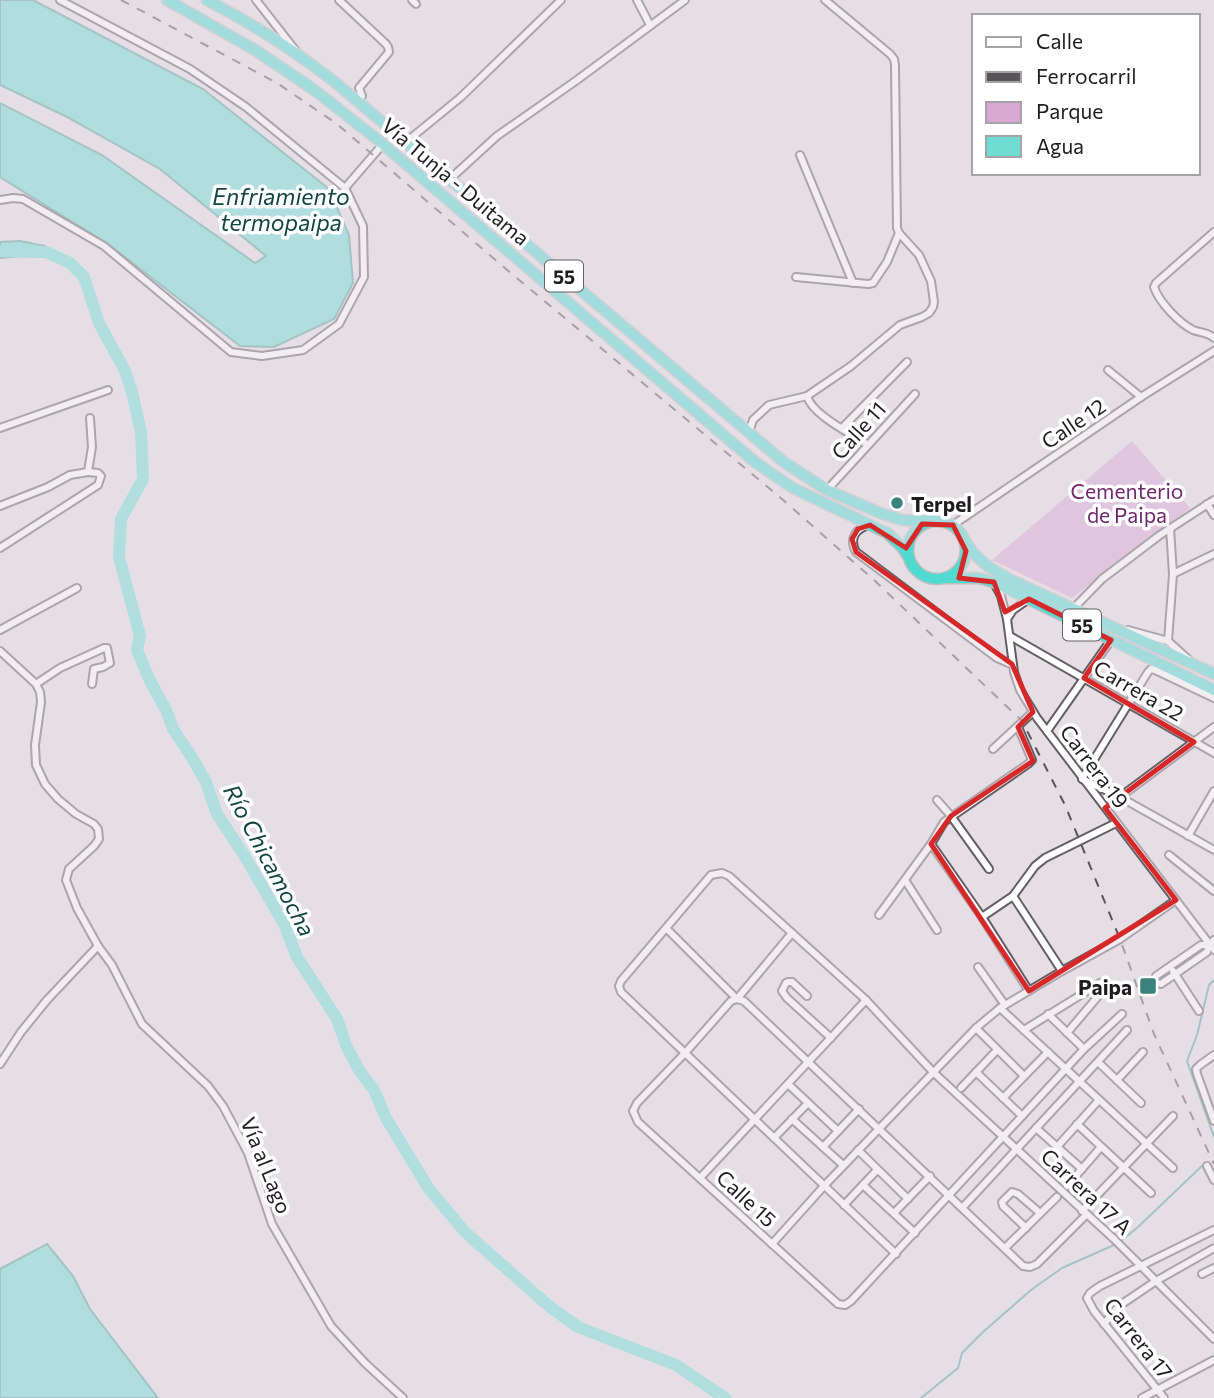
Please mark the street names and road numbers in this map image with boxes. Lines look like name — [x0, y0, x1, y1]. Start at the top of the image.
street label: Vía Tunja - Duitama — [377, 112, 535, 250]
road number: 55 — [545, 260, 583, 292]
street label: Calle 12 — [1036, 393, 1110, 453]
street label: Calle 11 — [826, 396, 890, 464]
road number: 55 — [1063, 610, 1101, 640]
street label: Carrera 22 — [1090, 654, 1188, 726]
street label: Carrera 19 — [1056, 719, 1134, 813]
street label: Vía al Lago — [236, 1113, 298, 1217]
street label: Carrera 17 A — [1037, 1143, 1137, 1239]
street label: Calle 15 — [712, 1164, 782, 1232]
street label: Carrera 17 — [1100, 1292, 1178, 1384]

